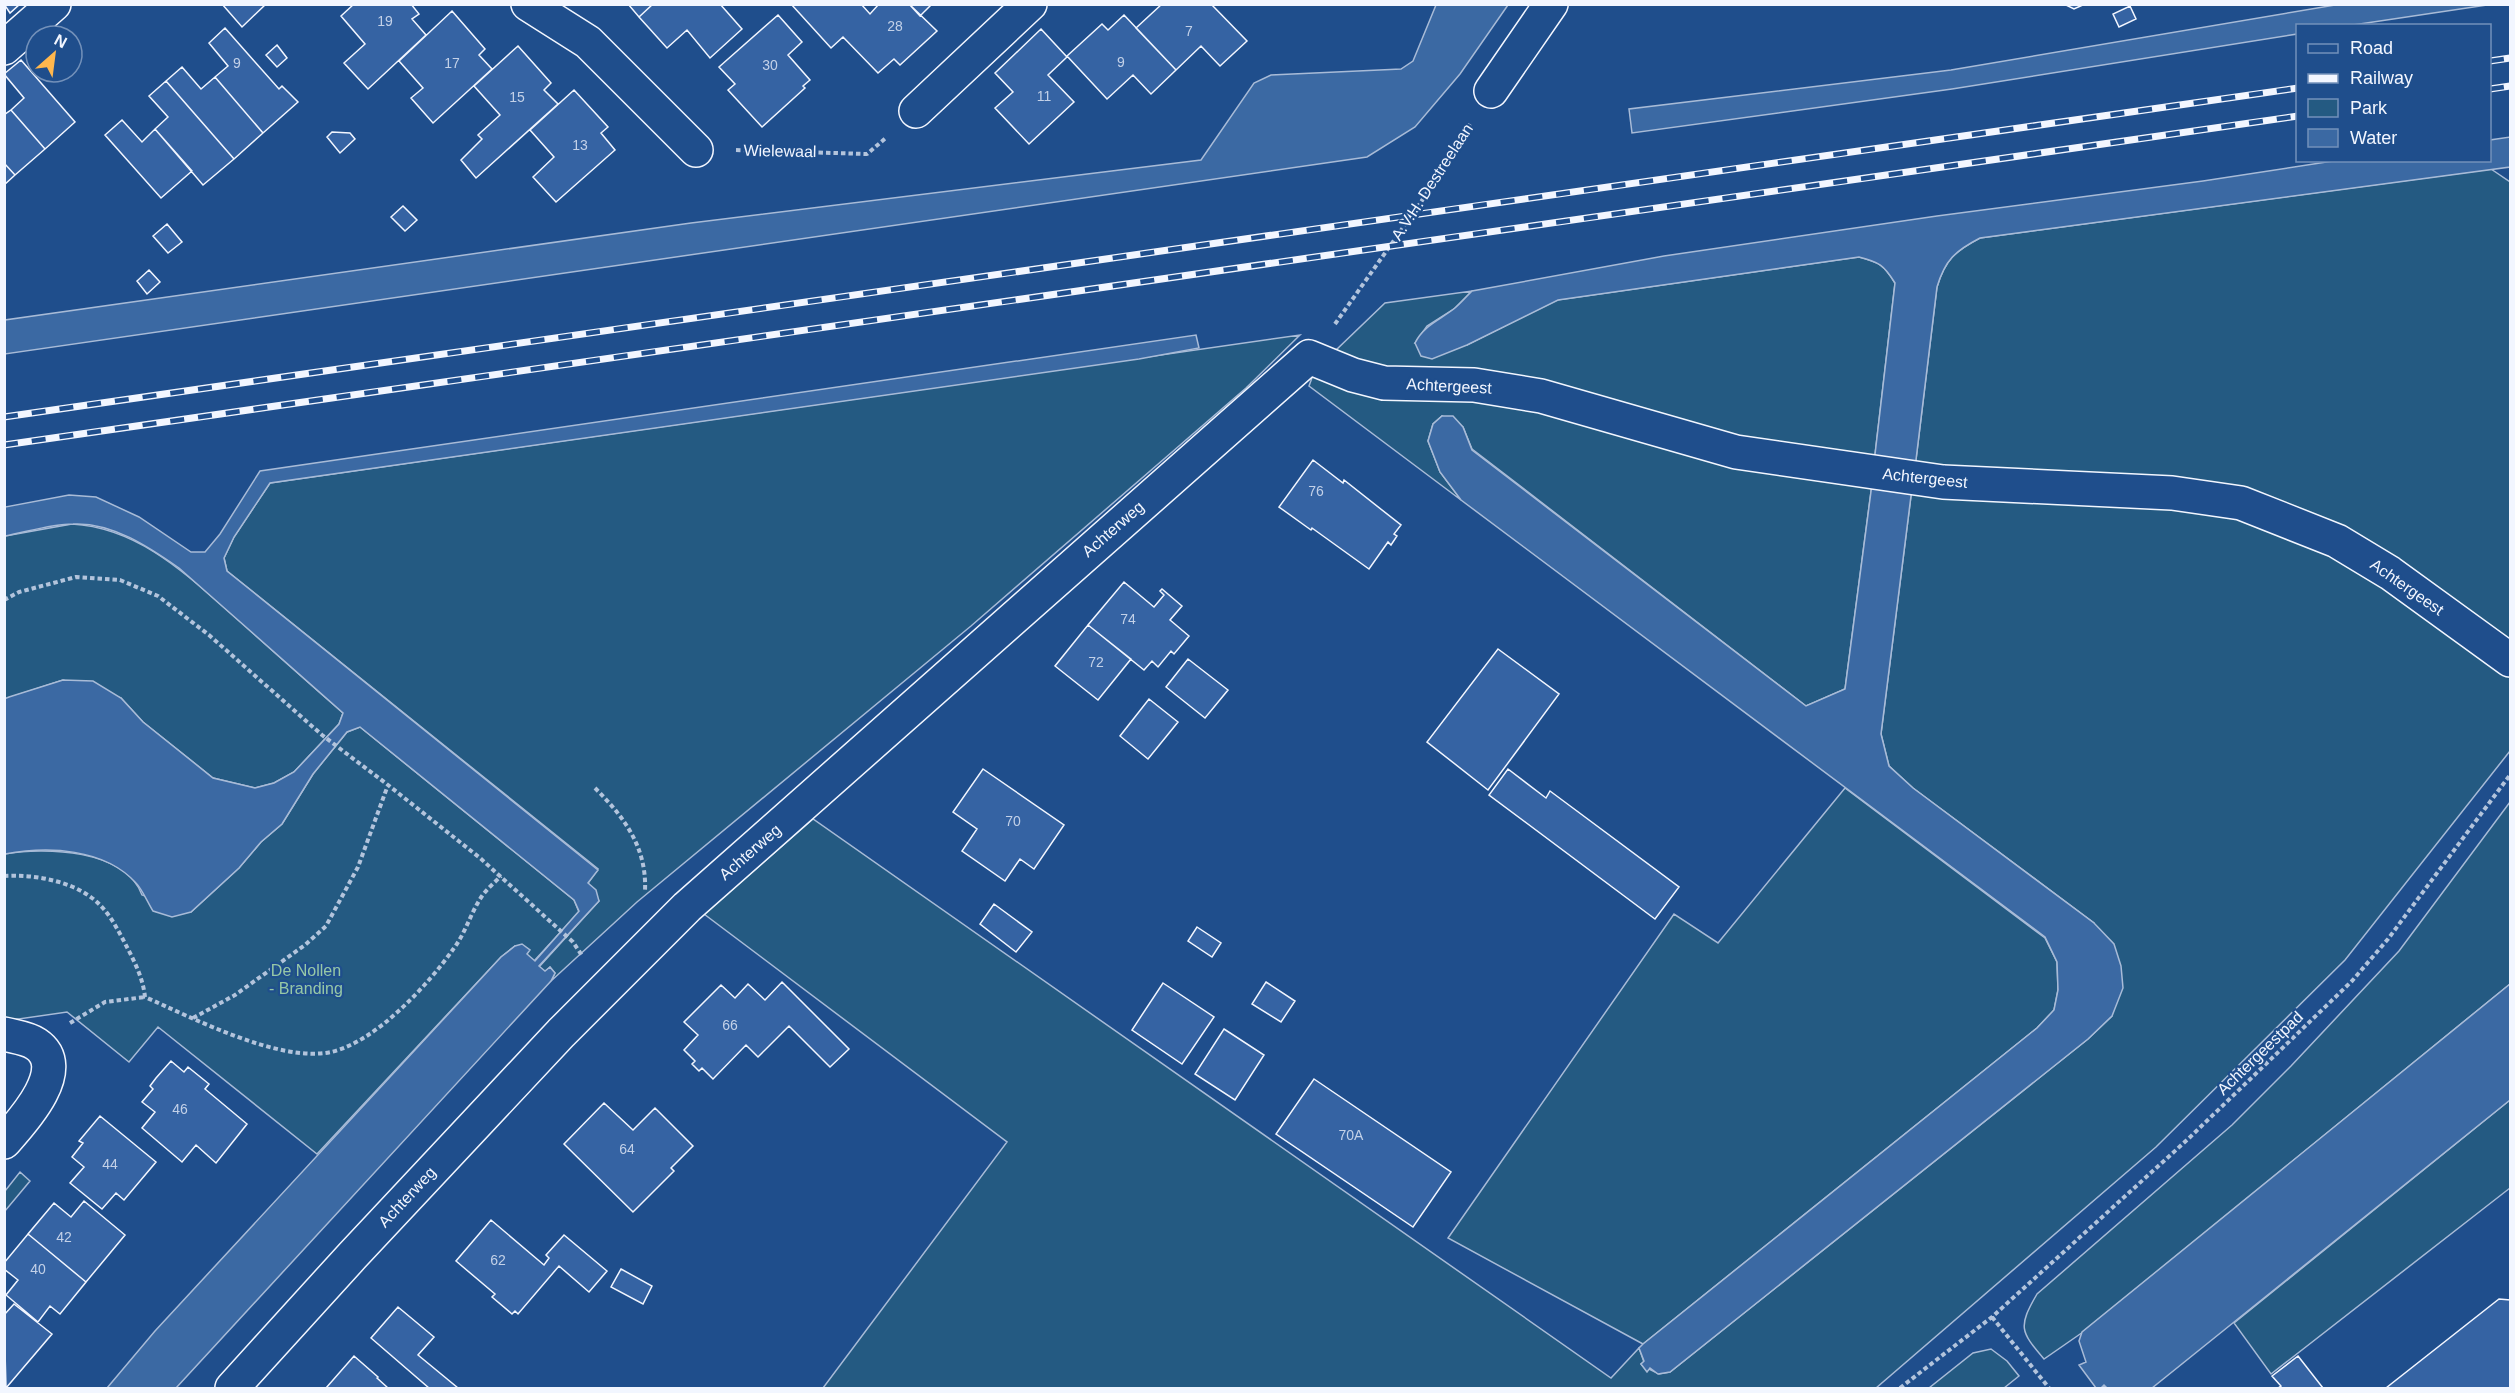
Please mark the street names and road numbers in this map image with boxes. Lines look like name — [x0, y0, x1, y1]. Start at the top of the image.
street label: A.V.H. Destreelaan — [1388, 121, 1476, 243]
street label: Wielewaal — [743, 142, 817, 160]
street label: Achtergeest — [1406, 375, 1493, 397]
street label: Achtergeest — [1882, 465, 1969, 491]
street label: Achterweg — [1079, 498, 1147, 560]
street label: Achtergeest — [2367, 556, 2447, 619]
street label: Achterweg — [716, 821, 784, 883]
street label: Achtergeestpad — [2214, 1008, 2306, 1098]
street label: Achterweg — [375, 1164, 439, 1230]

